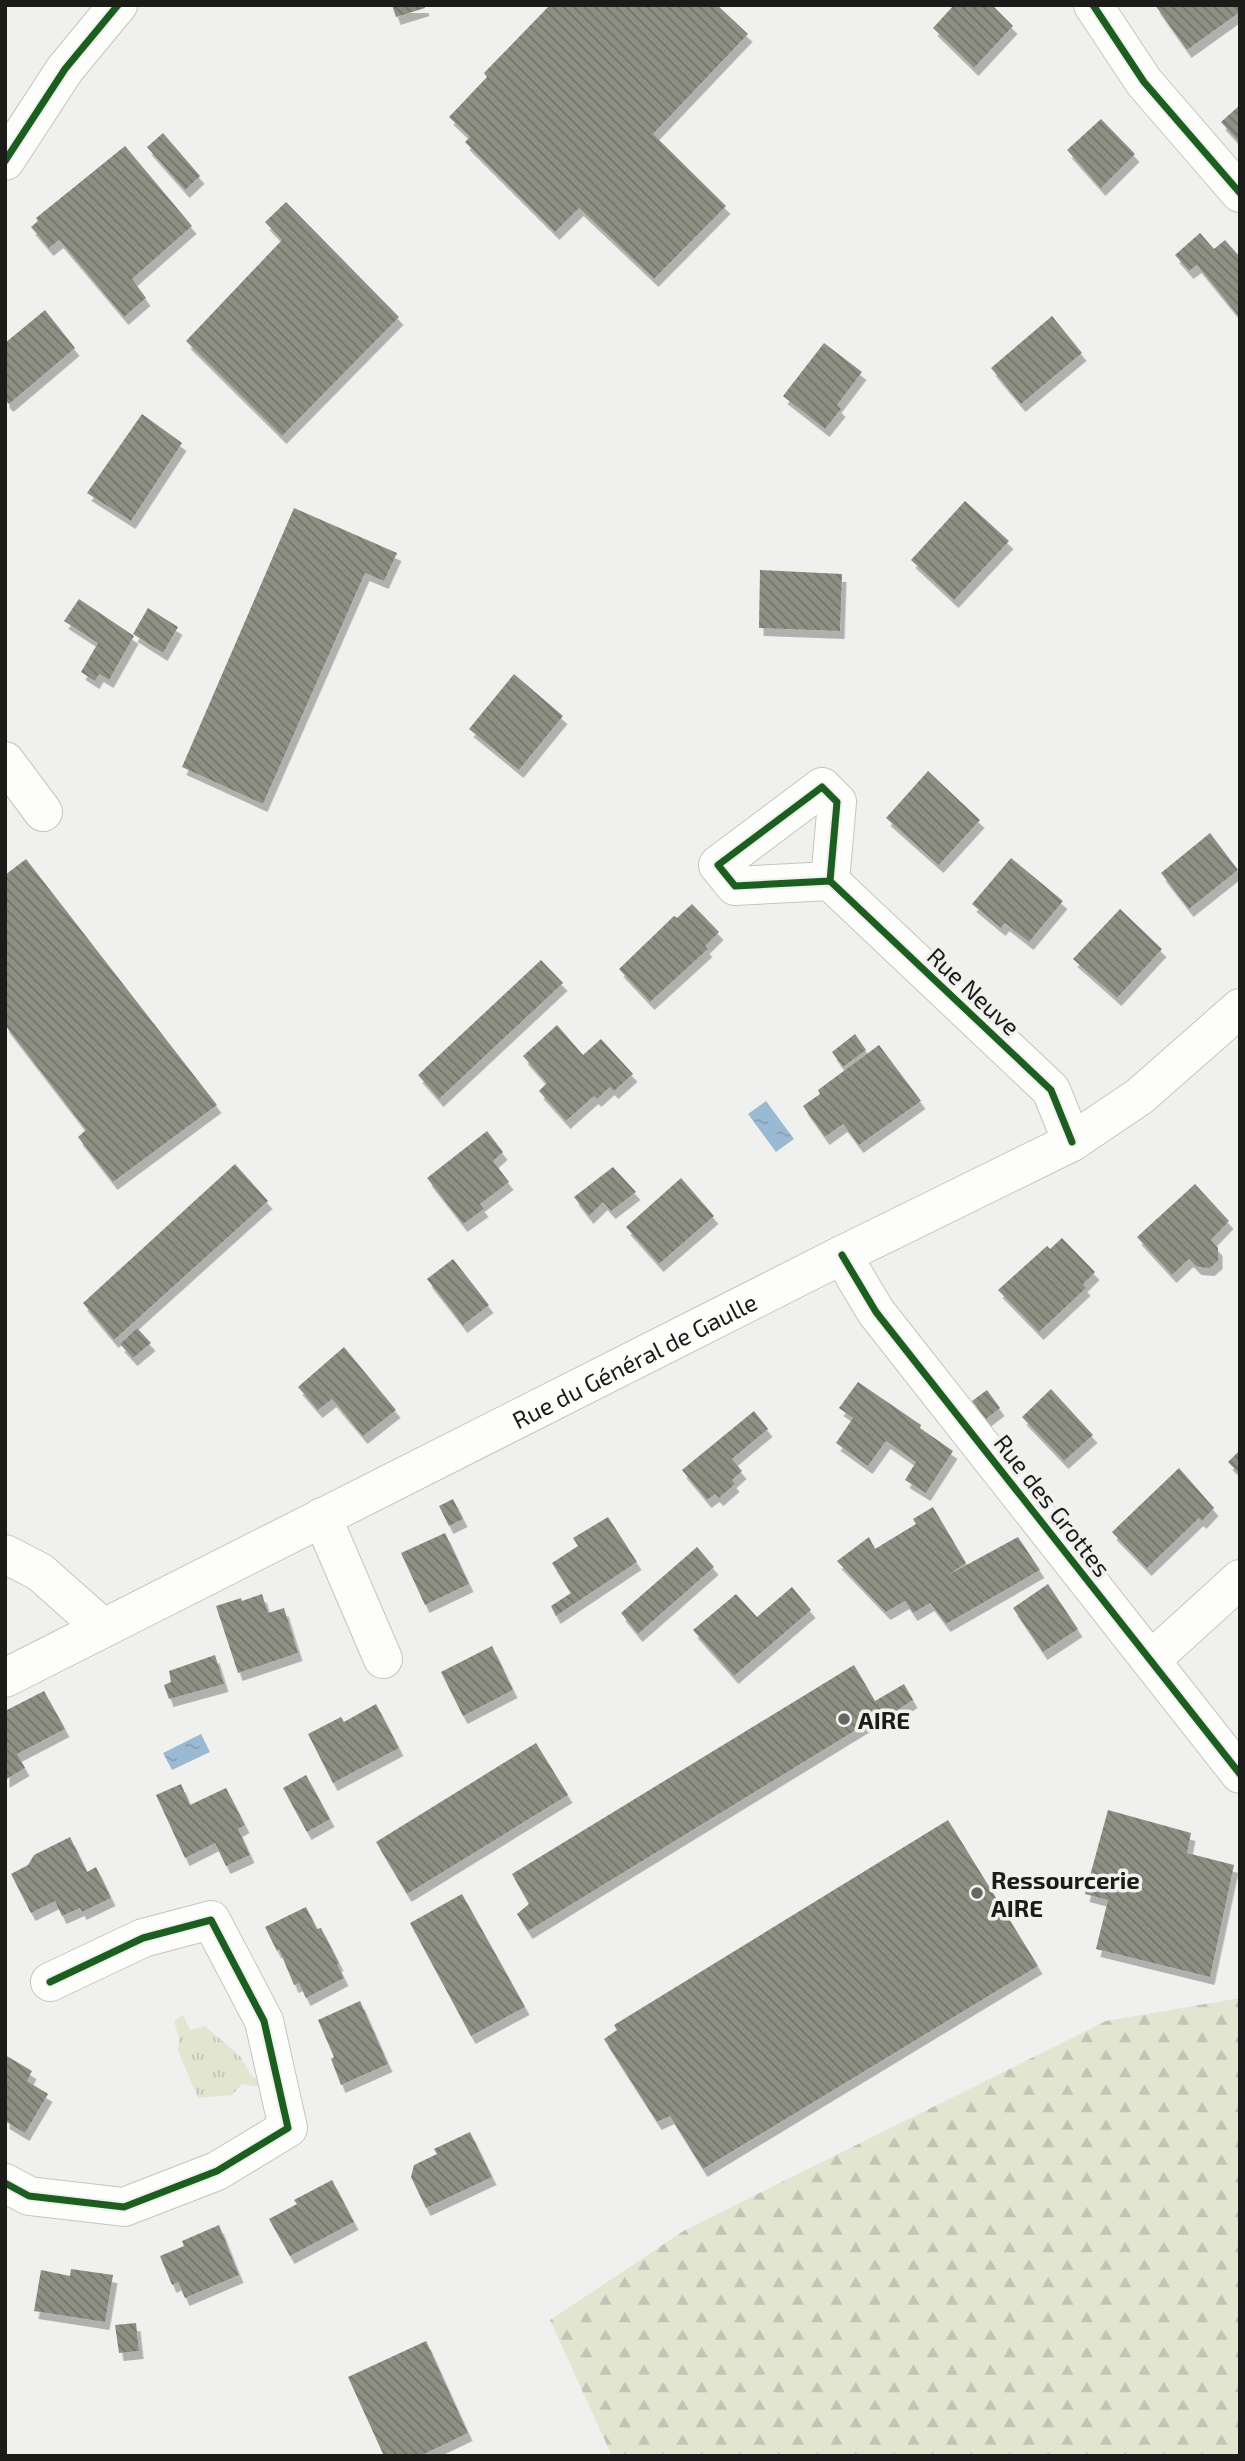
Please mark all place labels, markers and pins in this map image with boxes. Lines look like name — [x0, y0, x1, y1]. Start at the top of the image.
place label: AIRE — [858, 1705, 910, 1734]
marker: AIRE — [836, 1711, 852, 1727]
place label: Ressourcerie AIRE — [991, 1865, 1140, 1922]
marker: Ressourcerie AIRE — [969, 1885, 985, 1901]

